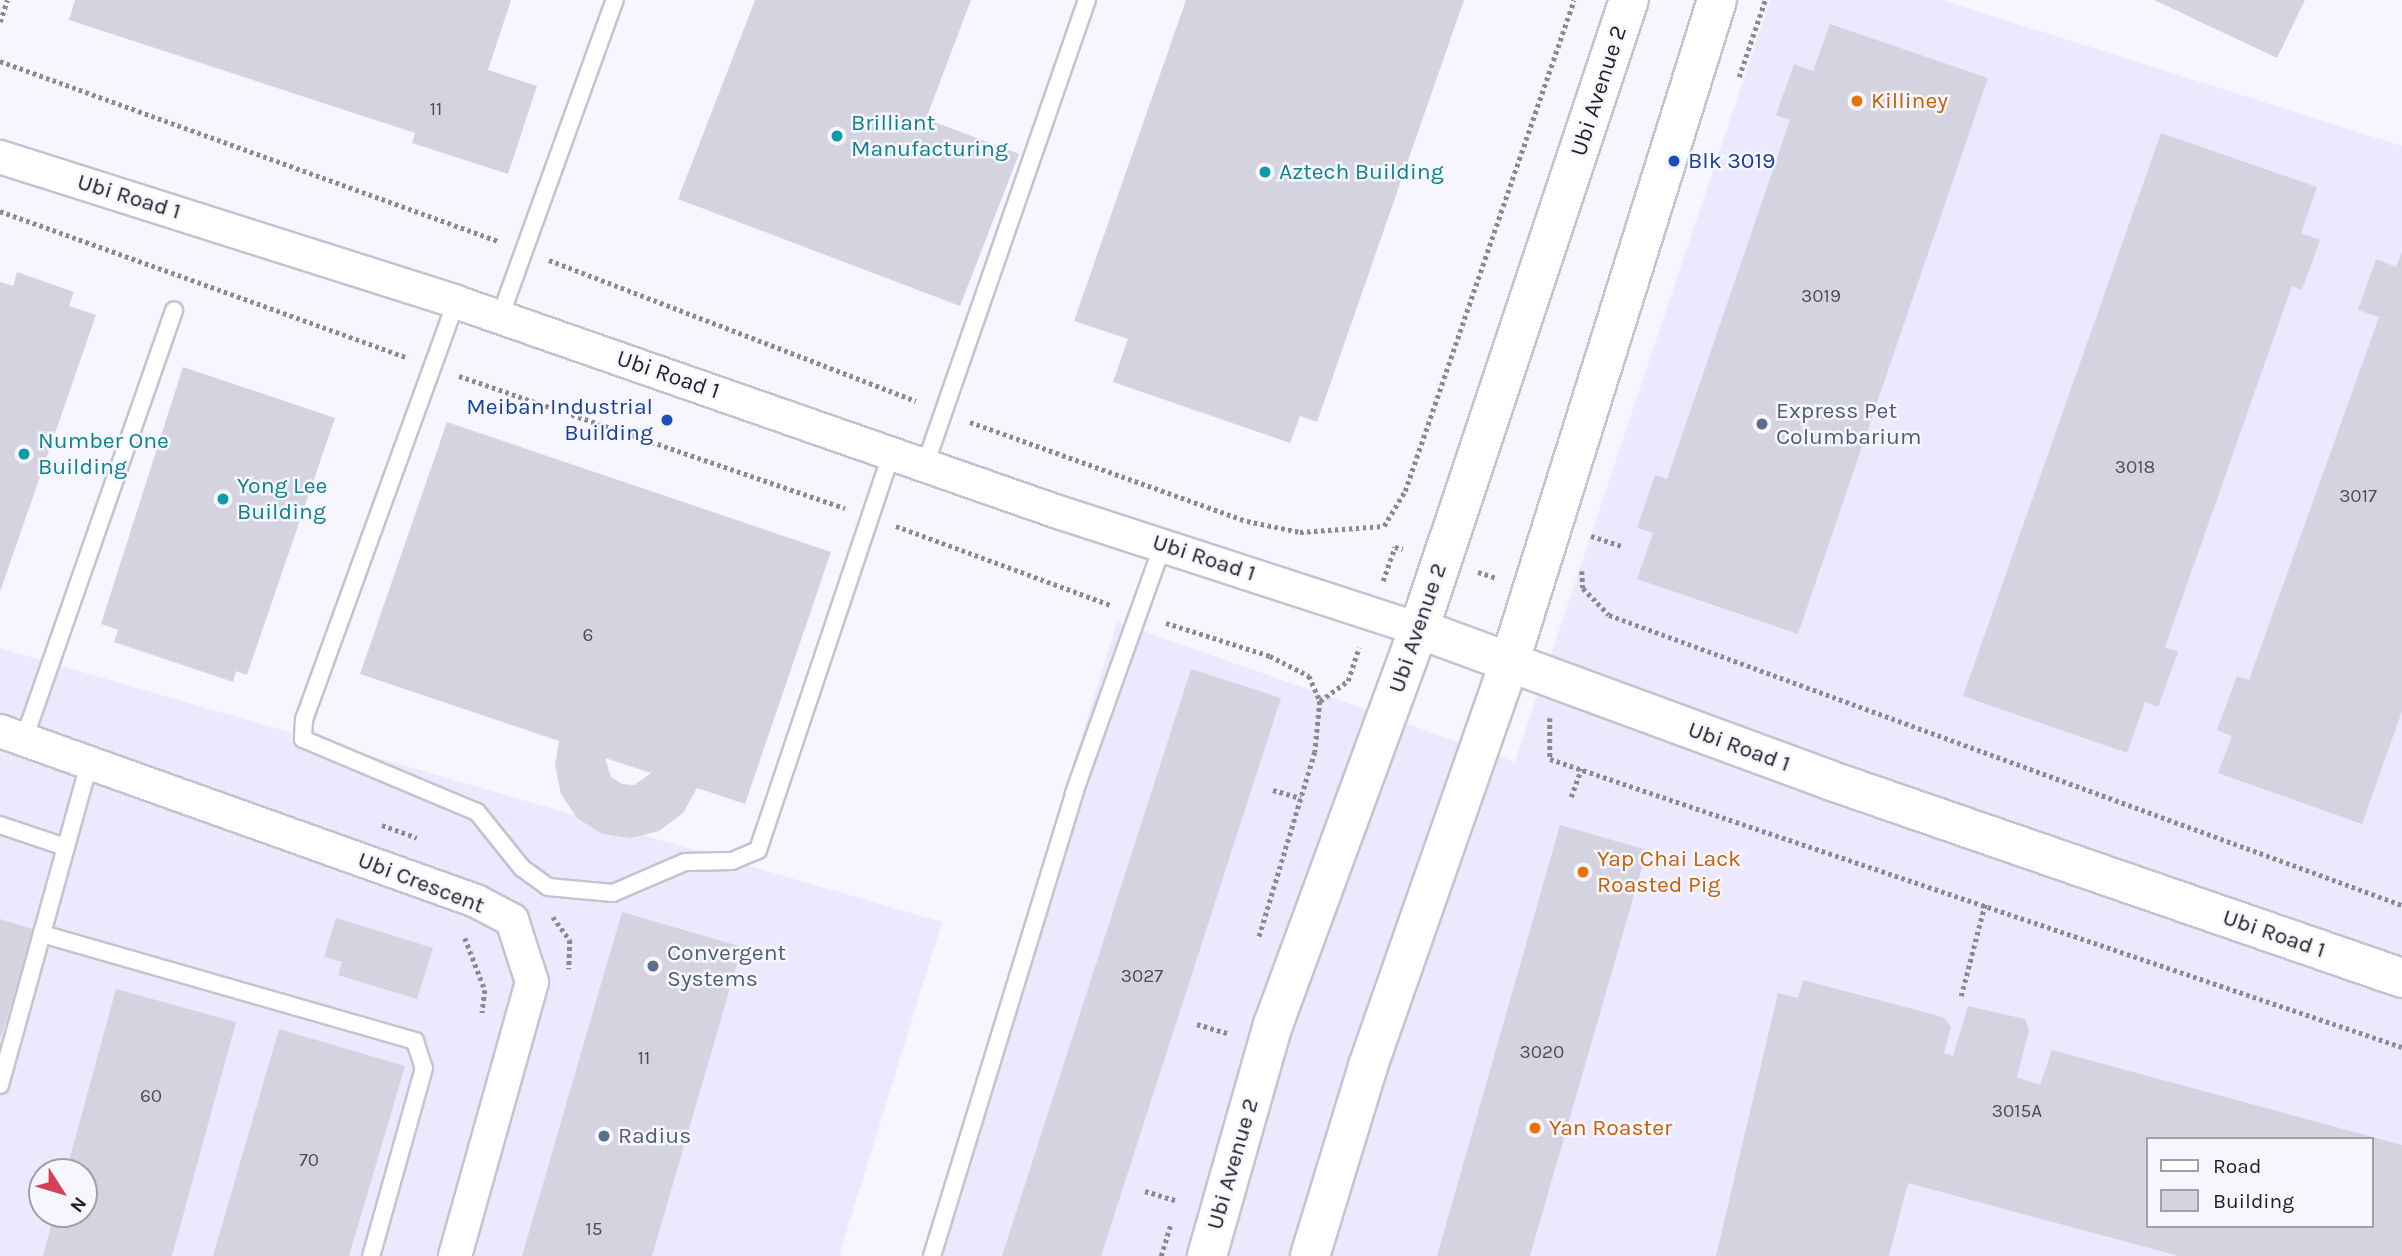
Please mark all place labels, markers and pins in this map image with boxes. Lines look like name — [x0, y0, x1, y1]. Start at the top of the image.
place label: Killiney — [1871, 87, 1948, 115]
marker: Killiney — [1849, 93, 1865, 109]
place label: Brilliant Manufacturing — [851, 109, 1008, 163]
marker: Brilliant Manufacturing — [829, 128, 845, 144]
place label: Blk 3019 — [1688, 147, 1775, 175]
marker: Blk 3019 — [1666, 153, 1682, 169]
place label: Aztech Building — [1279, 158, 1444, 186]
marker: Aztech Building — [1257, 164, 1273, 180]
place label: Meiban Industrial Building — [466, 393, 653, 447]
place label: Express Pet Columbarium — [1776, 397, 1921, 451]
marker: Meiban Industrial Building — [659, 412, 675, 428]
marker: Express Pet Columbarium — [1754, 416, 1770, 432]
place label: Number One Building — [38, 427, 169, 481]
marker: Number One Building — [16, 446, 32, 462]
place label: Yong Lee Building — [237, 472, 327, 526]
marker: Yong Lee Building — [215, 491, 231, 507]
place label: Yap Chai Lack Roasted Pig — [1597, 845, 1741, 899]
marker: Yap Chai Lack Roasted Pig — [1575, 864, 1591, 880]
place label: Convergent Systems — [667, 939, 786, 993]
marker: Convergent Systems — [645, 958, 661, 974]
place label: Yan Roaster — [1549, 1114, 1672, 1142]
marker: Yan Roaster — [1527, 1120, 1543, 1136]
place label: Radius — [618, 1122, 691, 1150]
marker: Radius — [596, 1128, 612, 1144]

